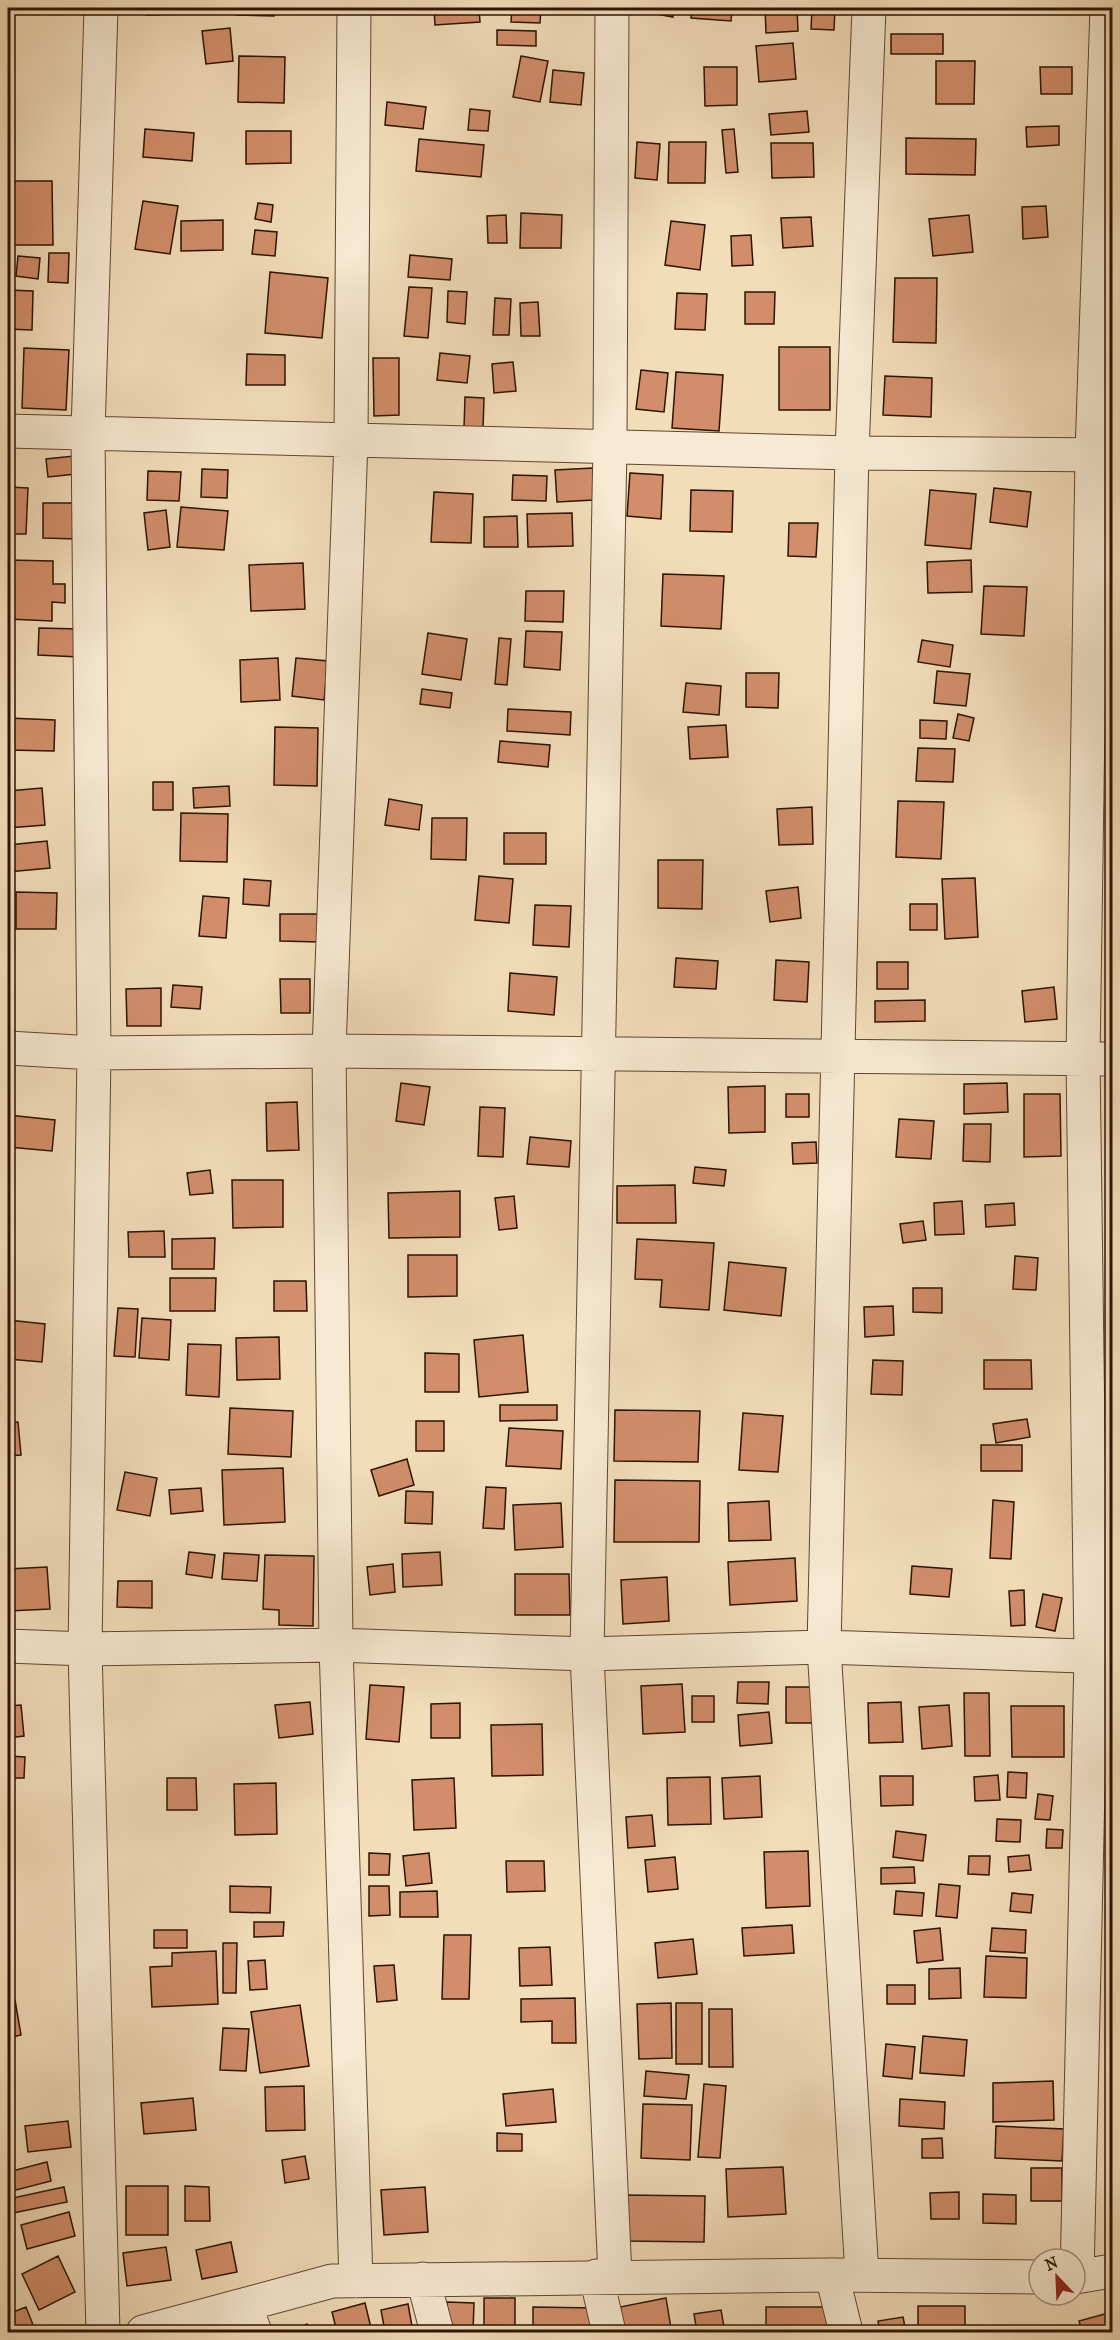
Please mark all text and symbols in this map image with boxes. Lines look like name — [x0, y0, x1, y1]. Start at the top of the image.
north arrow — [1027, 2247, 1087, 2307]
text: N — [1042, 2252, 1061, 2275]

